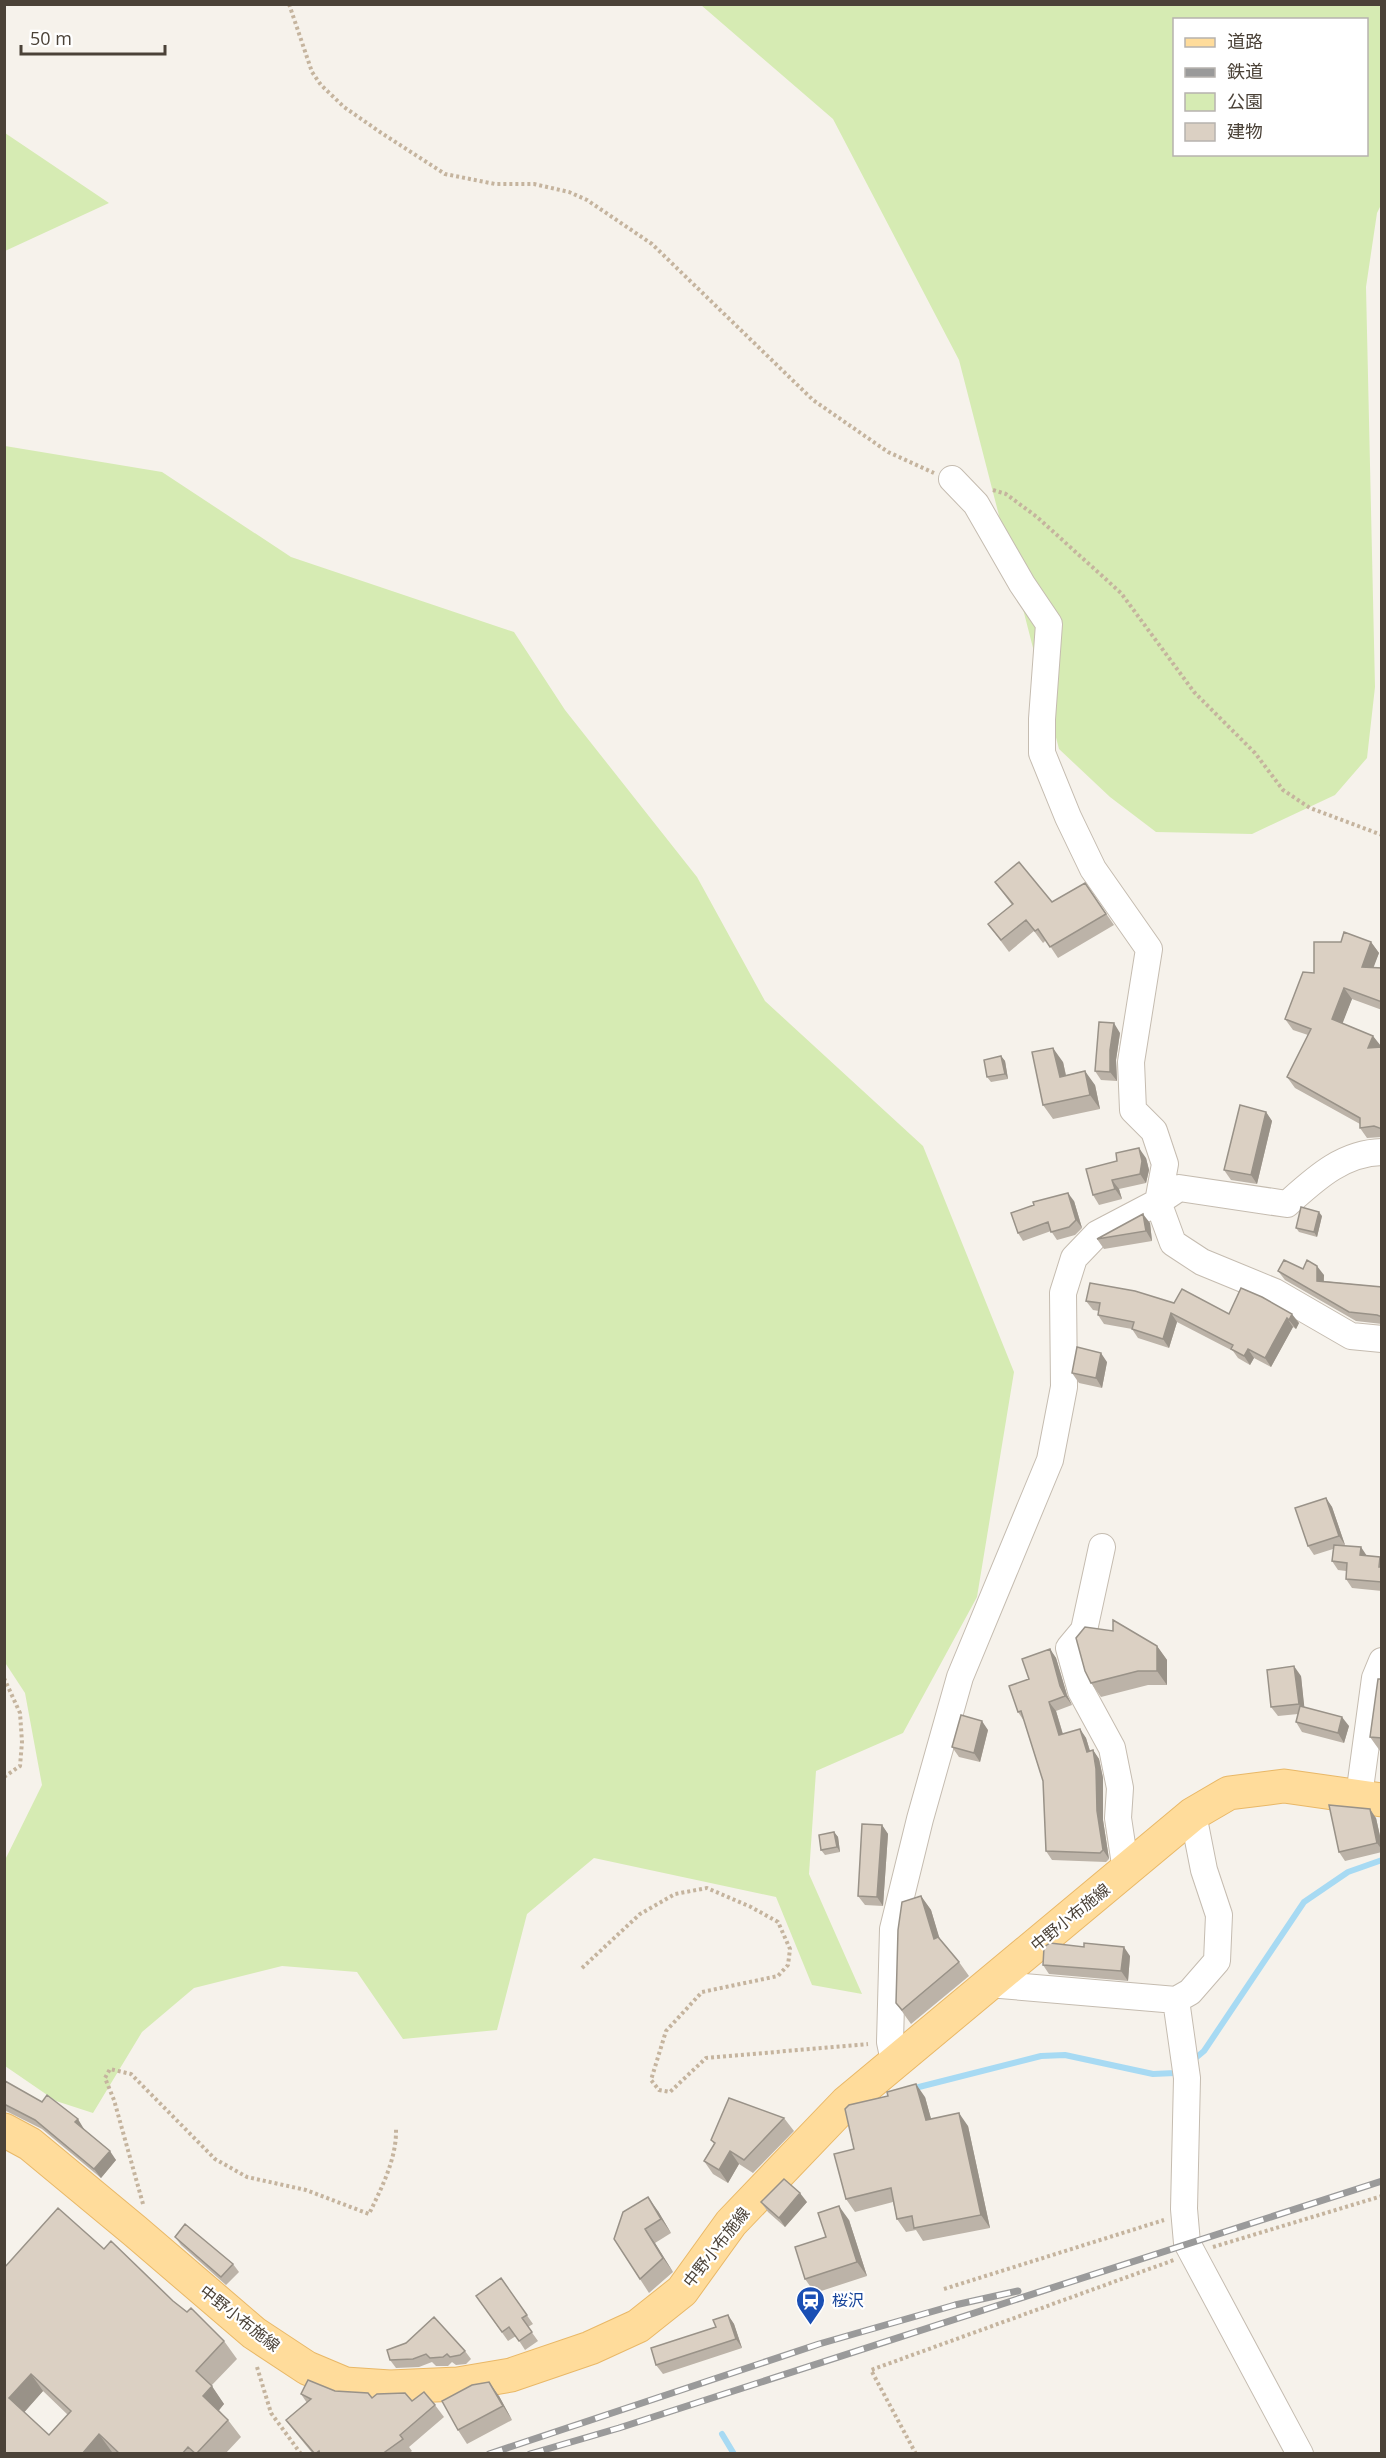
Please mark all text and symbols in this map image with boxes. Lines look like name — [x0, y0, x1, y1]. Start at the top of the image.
scale bar — [21, 18, 165, 56]
legend — [1173, 18, 1368, 156]
text: 50 m — [30, 26, 72, 50]
text: 道路 — [1227, 29, 1263, 53]
text: 鉄道 — [1227, 59, 1263, 83]
text: 公園 — [1227, 89, 1263, 113]
text: 建物 — [1227, 119, 1263, 143]
street label: 中野小布施線 — [1026, 1878, 1114, 1956]
street label: 中野小布施線 — [678, 2202, 754, 2292]
street label: 中野小布施線 — [195, 2280, 285, 2356]
station icon: 桜沢 — [795, 2284, 827, 2326]
place label: 桜沢 — [832, 2289, 864, 2311]

